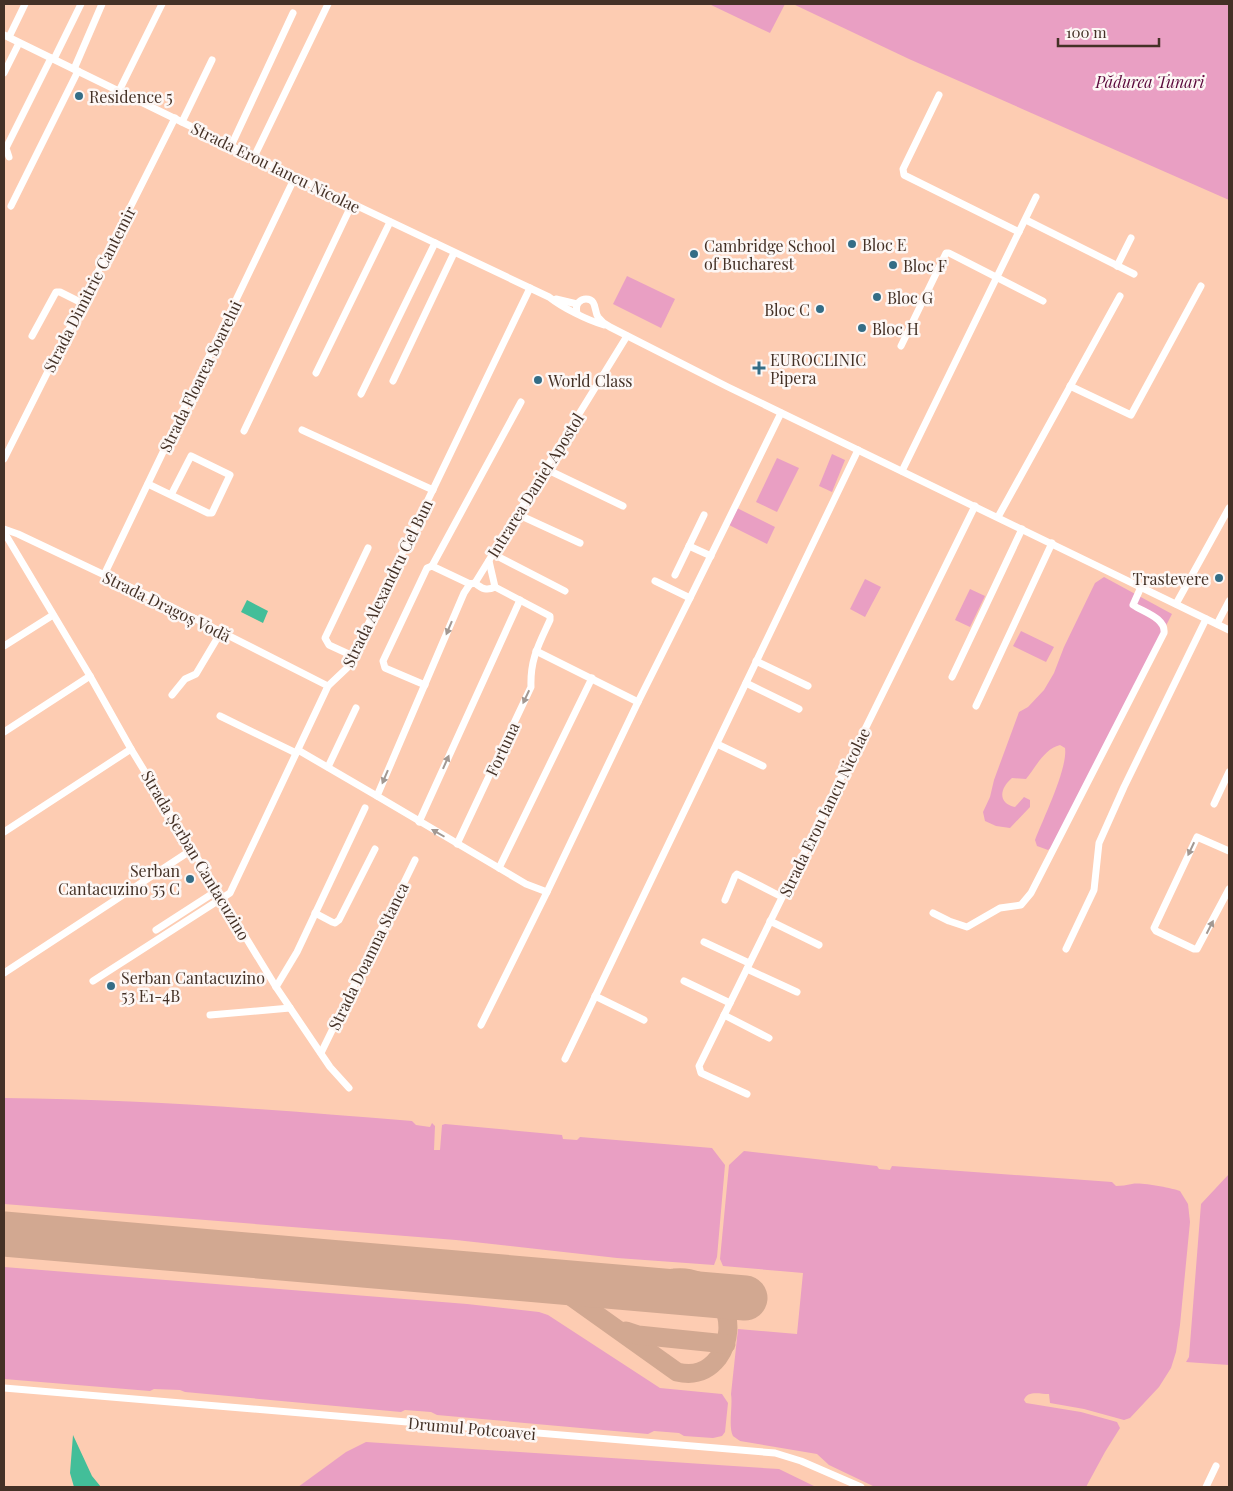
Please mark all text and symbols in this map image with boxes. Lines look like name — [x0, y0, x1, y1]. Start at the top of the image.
scale bar — [1058, 15, 1159, 47]
text: 100 m — [1066, 22, 1107, 42]
park label: Pădurea Tunari — [1095, 71, 1206, 92]
place label: Residence 5 — [89, 86, 173, 107]
marker: Residence 5 — [73, 90, 85, 102]
street label: Strada Erou Iancu Nicolae — [188, 117, 364, 217]
street label: Strada Dimitrie Cantemir — [38, 202, 140, 376]
place label: Bloc E — [862, 234, 907, 255]
place label: Cambridge School of Bucharest — [704, 235, 836, 274]
marker: Bloc E — [846, 238, 858, 250]
marker: Cambridge School of Bucharest — [688, 248, 700, 260]
place label: Bloc F — [903, 255, 947, 276]
marker: Bloc F — [887, 259, 899, 271]
place label: Bloc G — [887, 287, 933, 308]
marker: Bloc G — [871, 291, 883, 303]
street label: Strada Floarea Soarelui — [154, 296, 246, 455]
place label: Bloc C — [764, 299, 810, 320]
marker: Bloc C — [814, 303, 826, 315]
place label: Bloc H — [872, 318, 919, 339]
marker: Bloc H — [856, 322, 868, 334]
place label: EUROCLINIC Pipera — [770, 349, 866, 388]
marker: EUROCLINIC Pipera — [752, 361, 766, 375]
place label: World Class — [547, 370, 633, 391]
marker: World Class — [532, 374, 544, 386]
street label: Intrarea Daniel Apostol — [482, 409, 588, 561]
street label: Strada Alexandru Cel Bun — [337, 495, 437, 670]
street label: Strada Dragoș Vodă — [99, 566, 235, 647]
place label: Trastevere — [1132, 568, 1209, 589]
marker: Trastevere — [1213, 572, 1225, 584]
one-way arrow — [445, 621, 453, 635]
one-way arrow — [521, 690, 530, 705]
street label: Fortuna — [480, 719, 524, 779]
street label: Strada Erou Iancu Nicolae — [774, 724, 874, 900]
one-way arrow — [443, 755, 451, 769]
street label: Strada Șerban Cantacuzino — [136, 766, 255, 944]
one-way arrow — [381, 770, 389, 785]
one-way arrow — [431, 829, 445, 837]
one-way arrow — [1186, 842, 1194, 856]
place label: Serban Cantacuzino 55 C — [58, 860, 180, 899]
marker: Serban Cantacuzino 55 C — [184, 873, 196, 885]
street label: Strada Doamna Stanca — [323, 879, 413, 1033]
one-way arrow — [1206, 919, 1214, 934]
place label: Serban Cantacuzino 53 E1-4B — [121, 967, 265, 1006]
marker: Serban Cantacuzino 53 E1-4B — [105, 980, 117, 992]
street label: Drumul Potcoavei — [407, 1412, 537, 1444]

